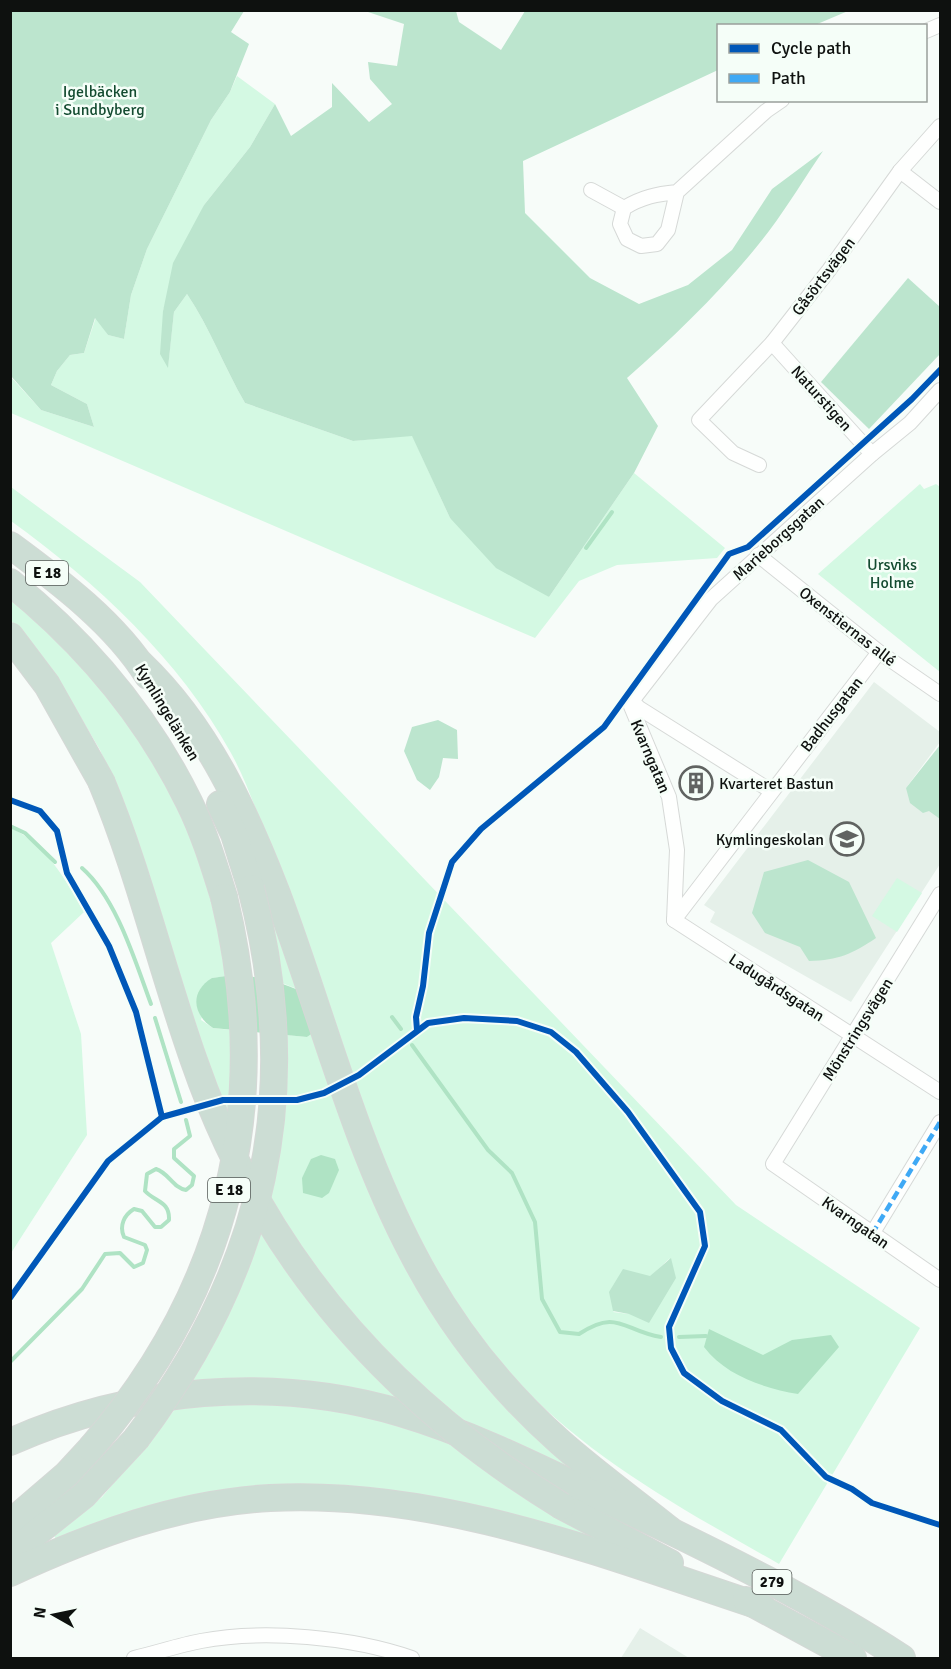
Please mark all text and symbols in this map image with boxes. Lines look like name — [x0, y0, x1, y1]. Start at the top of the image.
legend — [717, 24, 927, 102]
text: Cycle path — [771, 37, 851, 59]
text: Path — [771, 67, 806, 89]
park label: Igelbäcken i Sundbyberg — [55, 82, 145, 120]
street label: Gåsörtsvägen — [788, 233, 860, 320]
street label: Naturstigen — [787, 362, 856, 436]
street label: Marieborgsgatan — [729, 492, 829, 585]
park label: Ursviks Holme — [867, 555, 917, 593]
road number: E 18 — [26, 561, 68, 585]
street label: Oxenstiernas allé — [795, 583, 900, 671]
street label: Kymlingelänken — [130, 660, 204, 765]
street label: Badhusgatan — [796, 673, 867, 756]
street label: Kvarngatan — [626, 717, 675, 796]
building icon: Kvarteret Bastun — [678, 765, 714, 801]
place label: Kvarteret Bastun — [719, 774, 834, 794]
school or university icon: Kymlingeskolan — [829, 821, 865, 857]
place label: Kymlingeskolan — [716, 830, 824, 850]
street label: Ladugårdsgatan — [725, 949, 828, 1026]
street label: Mönstringsvägen — [818, 974, 898, 1085]
road number: E 18 — [208, 1178, 250, 1202]
street label: Kvarngatan — [818, 1192, 893, 1253]
road number: 279 — [752, 1570, 792, 1594]
north arrow — [24, 1585, 84, 1645]
text: N — [29, 1606, 51, 1620]

